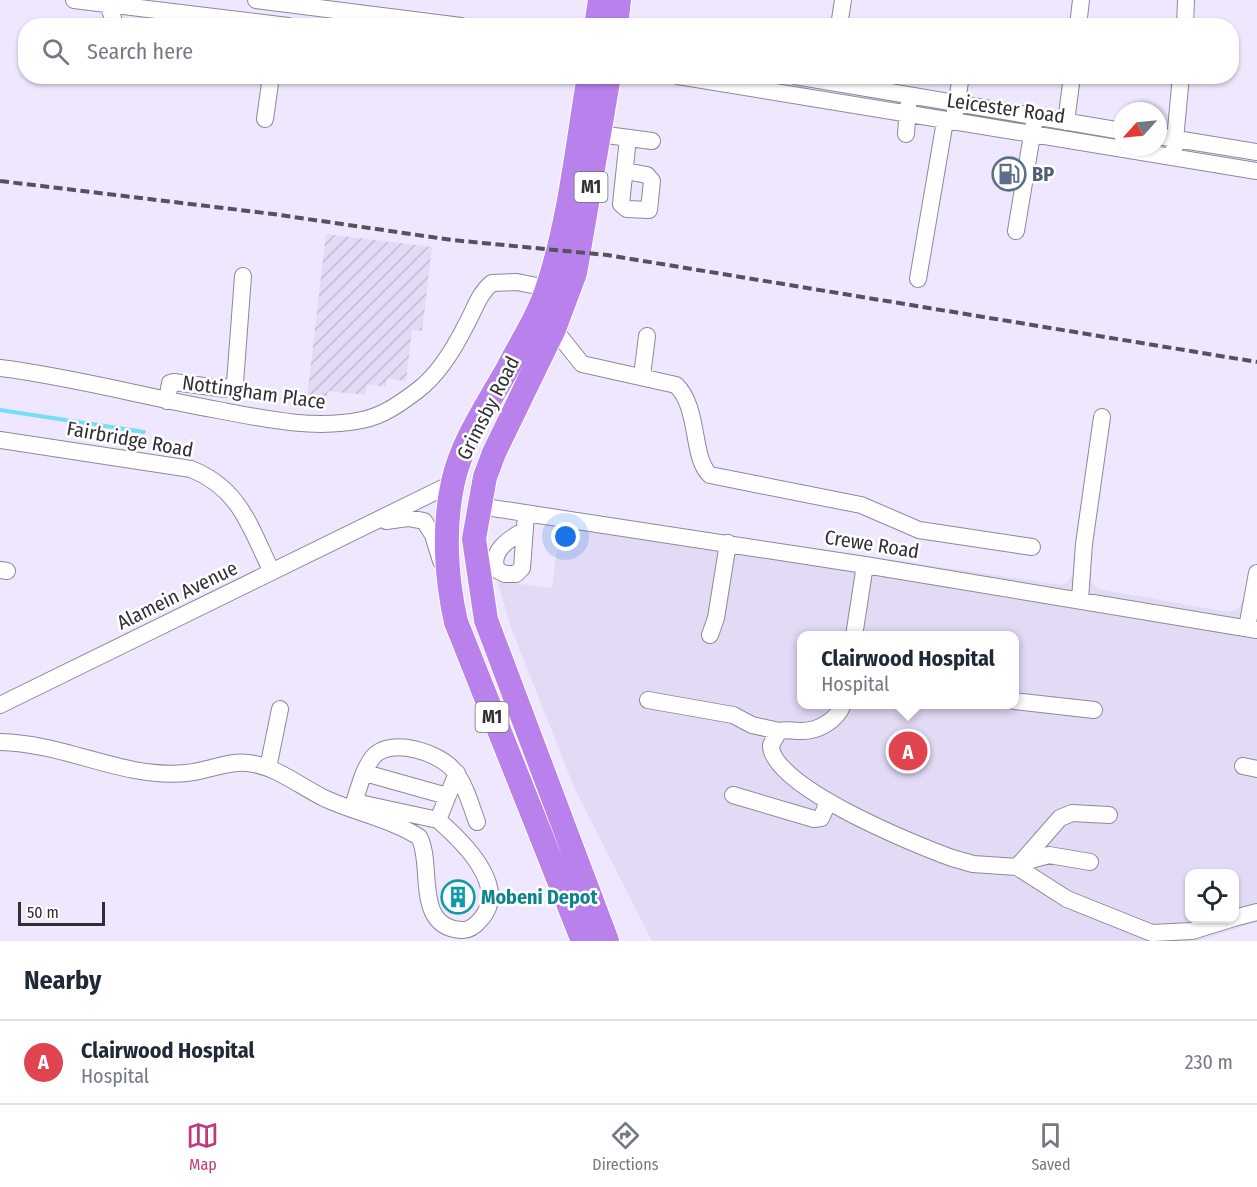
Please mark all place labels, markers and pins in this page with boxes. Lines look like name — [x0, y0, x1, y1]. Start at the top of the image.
fuel station icon: BP — [991, 156, 1027, 192]
place label: BP — [1032, 162, 1054, 186]
pin: A — [888, 728, 928, 774]
building icon: Mobeni Depot — [440, 879, 476, 915]
place label: Mobeni Depot — [481, 885, 598, 909]

